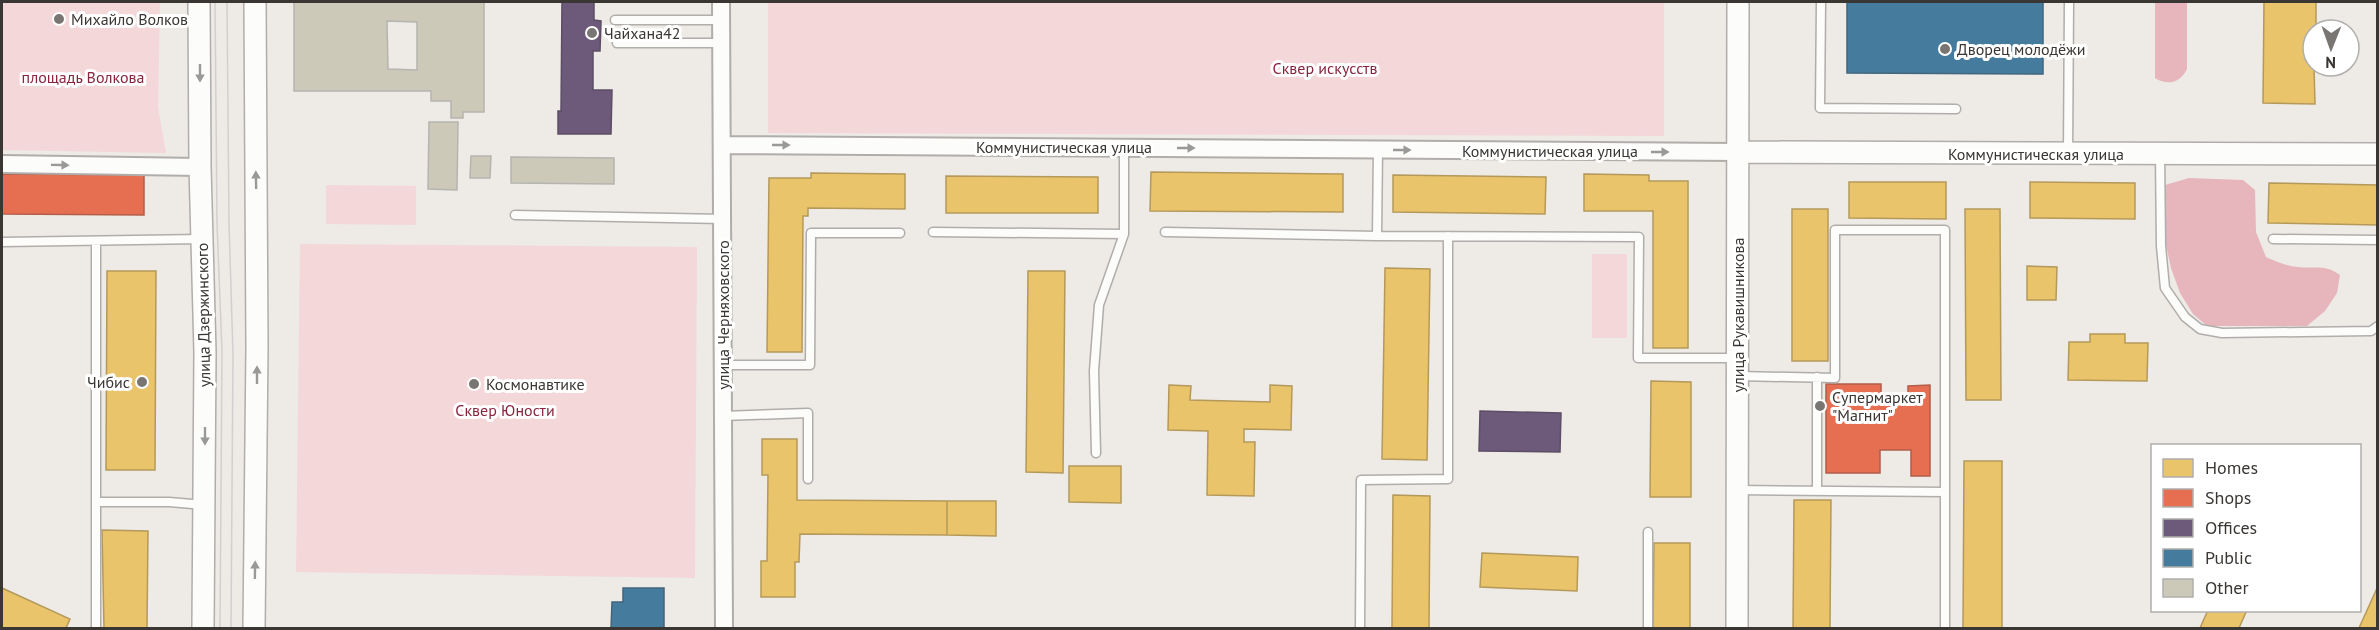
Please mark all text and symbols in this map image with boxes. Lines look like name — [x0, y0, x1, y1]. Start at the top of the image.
place label: Михайло Волков — [71, 9, 188, 29]
marker: Михайло Волков — [52, 12, 66, 26]
north arrow — [2301, 18, 2361, 78]
place label: Чайхана42 — [604, 23, 681, 43]
marker: Чайхана42 — [585, 26, 599, 40]
place label: Дворец молодёжи — [1957, 39, 2085, 59]
marker: Дворец молодёжи — [1938, 42, 1952, 56]
text: N — [2325, 53, 2336, 73]
park label: Сквер искусств — [1273, 58, 1377, 78]
one-way arrow — [195, 63, 205, 82]
park label: площадь Волкова — [22, 67, 144, 87]
street label: Коммунистическая улица — [976, 137, 1152, 157]
one-way arrow — [772, 140, 791, 150]
street label: Коммунистическая улица — [1462, 141, 1638, 161]
one-way arrow — [1177, 143, 1196, 153]
street label: Коммунистическая улица — [1948, 144, 2124, 164]
one-way arrow — [1393, 145, 1412, 155]
one-way arrow — [1651, 147, 1670, 156]
one-way arrow — [50, 160, 69, 170]
one-way arrow — [251, 171, 261, 190]
street label: улица Рукавишникова — [1728, 238, 1748, 392]
street label: улица Черняховского — [713, 240, 733, 390]
street label: улица Дзержинского — [192, 243, 214, 387]
one-way arrow — [252, 366, 262, 385]
place label: Чибис — [87, 372, 130, 392]
place label: Космонавтике — [486, 374, 585, 394]
marker: Чибис — [135, 375, 149, 389]
marker: Космонавтике — [467, 377, 481, 391]
place label: Супермаркет "Магнит" — [1832, 387, 1923, 425]
marker: Супермаркет "Магнит" — [1813, 399, 1827, 413]
park label: Сквер Юности — [455, 400, 555, 420]
one-way arrow — [200, 426, 210, 445]
legend — [2151, 444, 2361, 612]
text: Homes — [2205, 456, 2258, 479]
text: Shops — [2205, 486, 2251, 509]
text: Offices — [2205, 516, 2257, 539]
text: Public — [2205, 546, 2252, 569]
one-way arrow — [250, 561, 260, 580]
text: Other — [2205, 576, 2249, 599]

